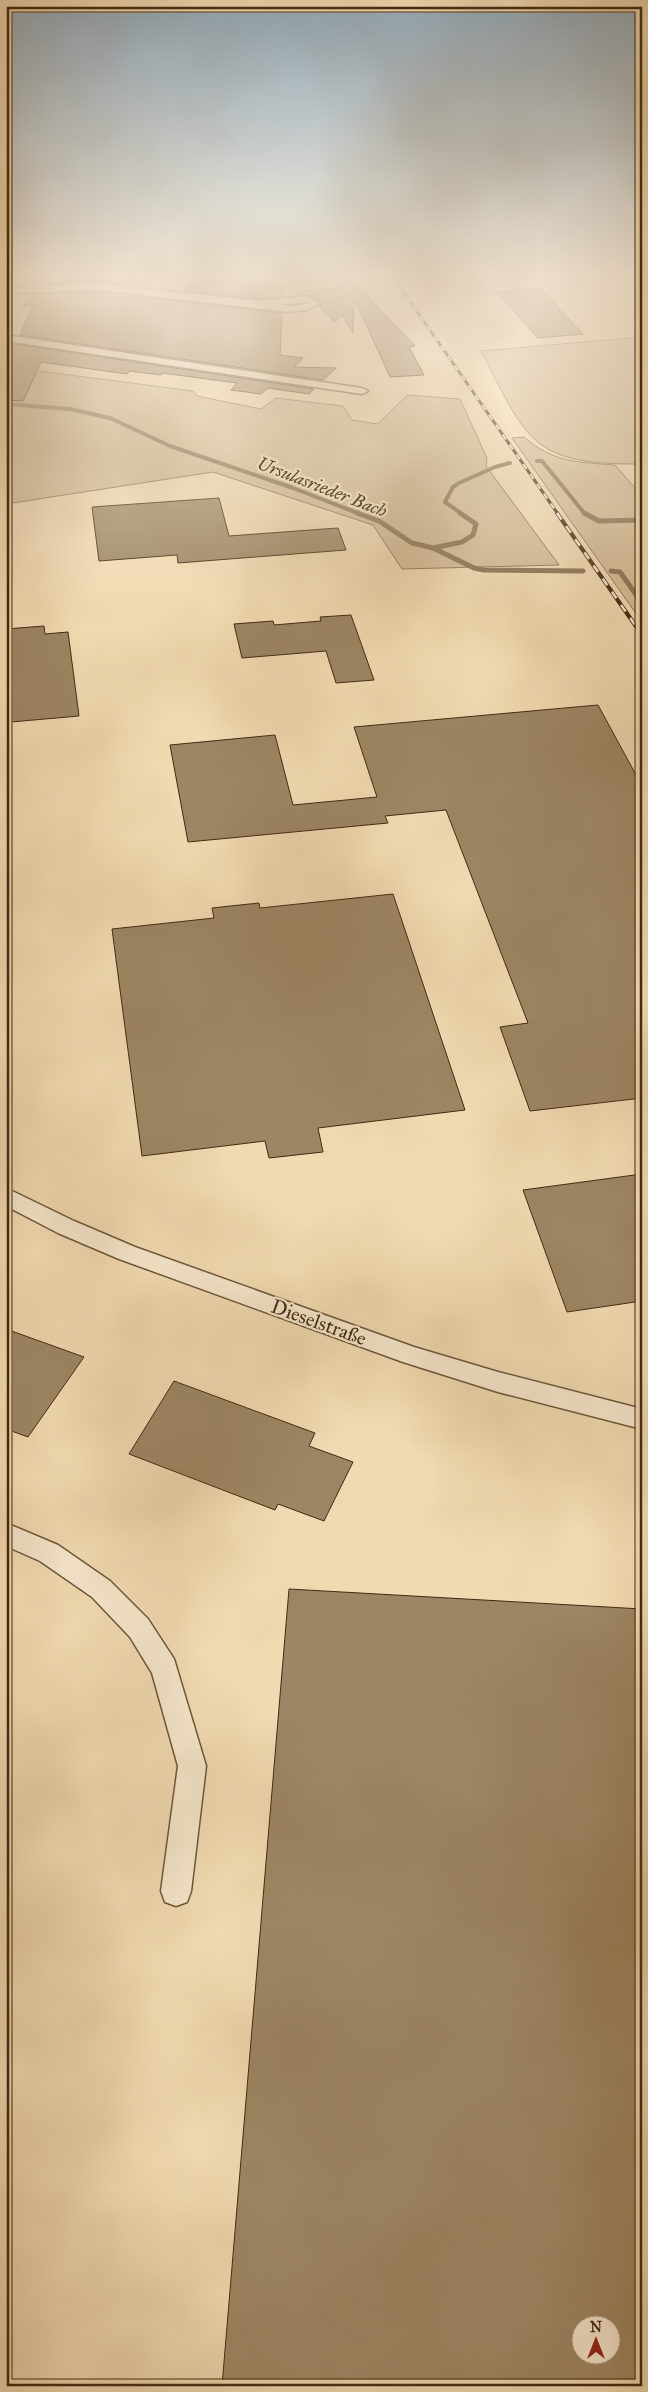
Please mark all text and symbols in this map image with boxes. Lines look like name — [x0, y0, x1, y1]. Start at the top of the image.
water label: Ursulasrieder Bach — [254, 452, 390, 522]
street label: Dieselstraße — [268, 1294, 370, 1350]
north arrow — [570, 2314, 620, 2364]
text: N — [590, 2319, 602, 2336]

